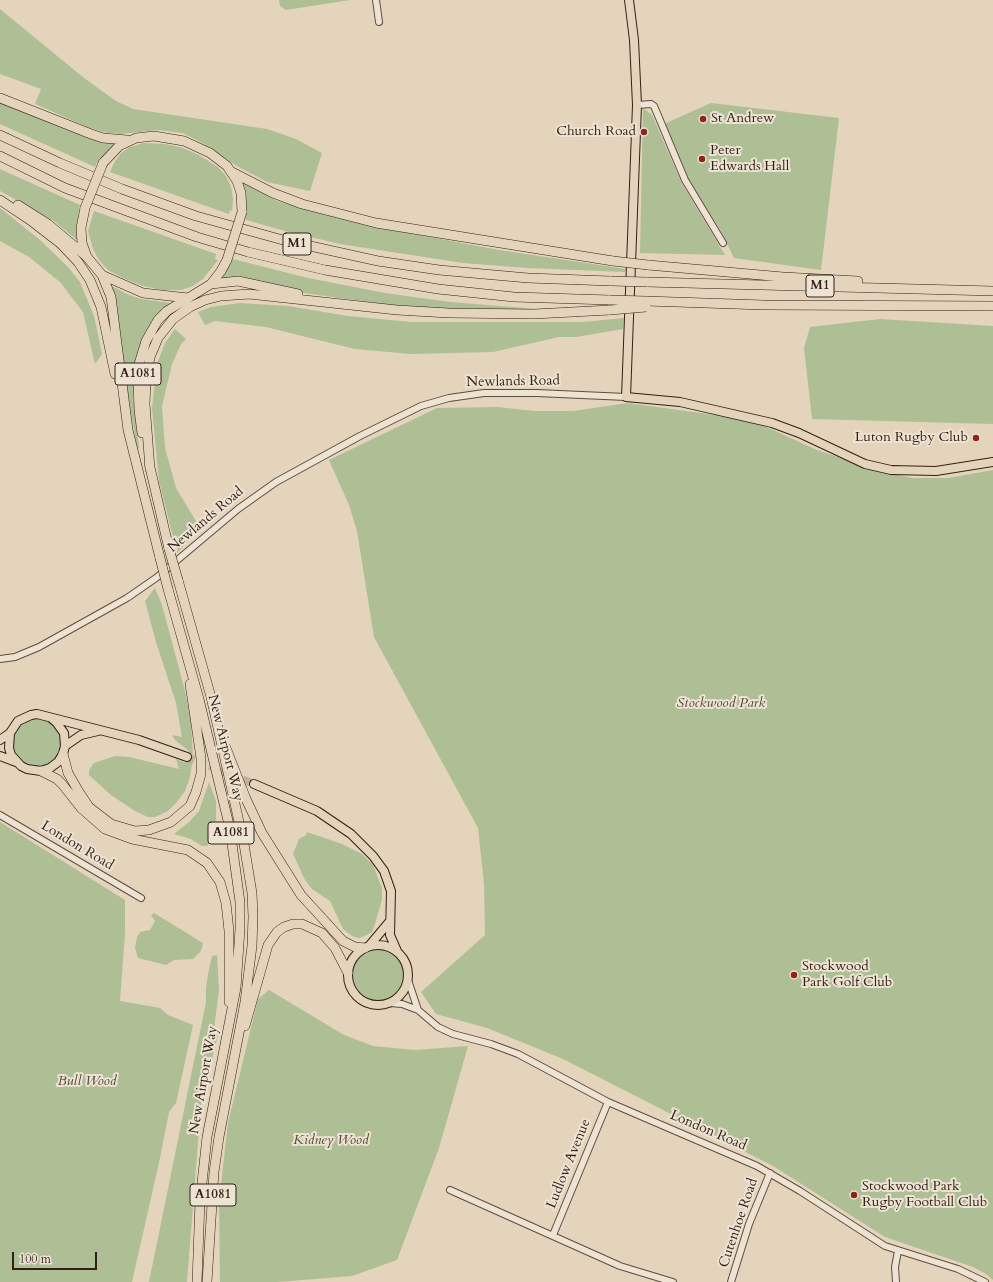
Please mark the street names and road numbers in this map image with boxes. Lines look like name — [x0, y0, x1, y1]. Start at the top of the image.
road number: M1 — [283, 233, 311, 255]
road number: M1 — [806, 275, 834, 297]
road number: A1081 — [115, 363, 161, 385]
street label: Newlands Road — [466, 373, 560, 391]
street label: Newlands Road — [165, 483, 247, 557]
street label: New Airport Way — [204, 693, 246, 803]
street label: London Road — [38, 818, 116, 874]
road number: A1081 — [208, 822, 254, 844]
street label: New Airport Way — [186, 1025, 222, 1135]
street label: London Road — [667, 1107, 749, 1155]
street label: Ludlow Avenue — [543, 1117, 595, 1211]
street label: Cutenhoe Road — [716, 1176, 762, 1270]
road number: A1081 — [190, 1184, 236, 1206]

